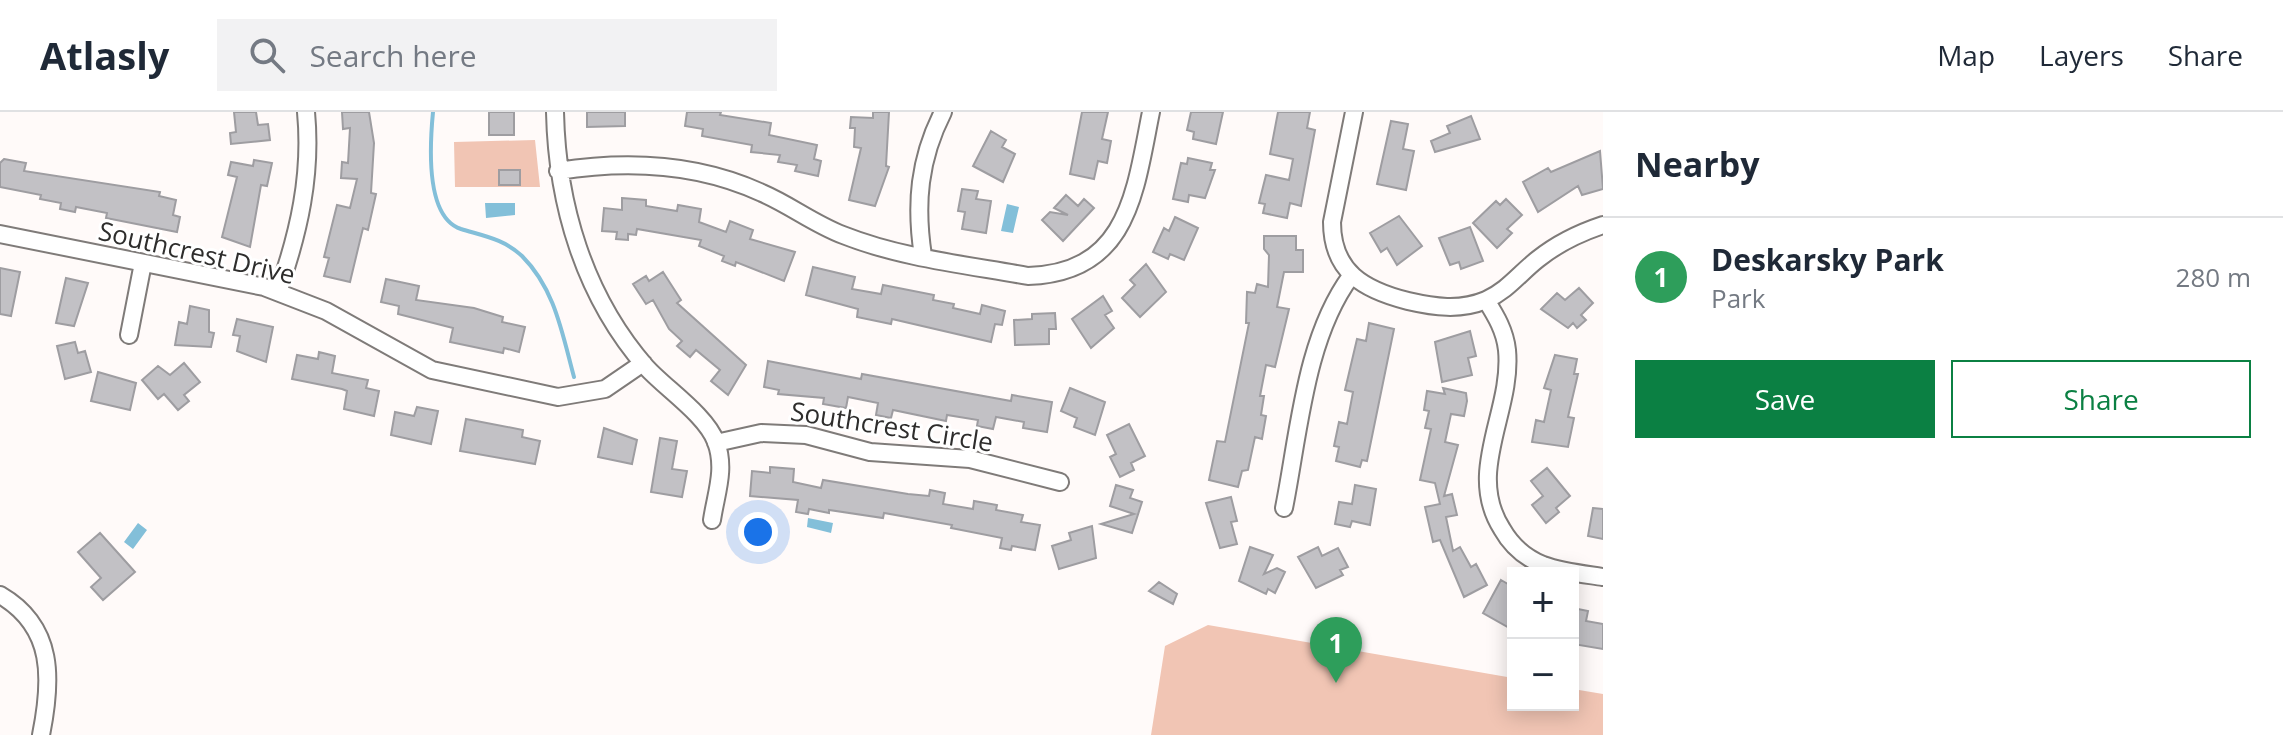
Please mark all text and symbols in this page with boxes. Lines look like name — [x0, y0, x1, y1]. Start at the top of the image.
search box — [217, 19, 777, 91]
text: Atlasly — [40, 29, 169, 81]
icon: search — [245, 33, 289, 77]
text: Search here — [309, 35, 477, 76]
text: Map — [1937, 36, 1995, 74]
text: Layers — [2039, 36, 2124, 74]
text: Share — [2168, 36, 2243, 74]
text: Nearby — [1635, 141, 1760, 187]
street label: Southcrest Drive — [95, 212, 299, 292]
text: Deskarsky Park — [1711, 239, 1944, 280]
text: 1 — [1654, 259, 1668, 295]
text: 280 m — [2176, 259, 2251, 295]
text: Park — [1711, 280, 1765, 316]
button: Save — [1635, 360, 1935, 438]
button: Share — [1951, 360, 2251, 438]
street label: Southcrest Circle — [788, 392, 996, 460]
your location — [738, 512, 778, 552]
map controls — [1507, 567, 1579, 711]
button: + — [1507, 567, 1579, 639]
pin: 1 — [1310, 617, 1362, 683]
button: − — [1507, 639, 1579, 711]

